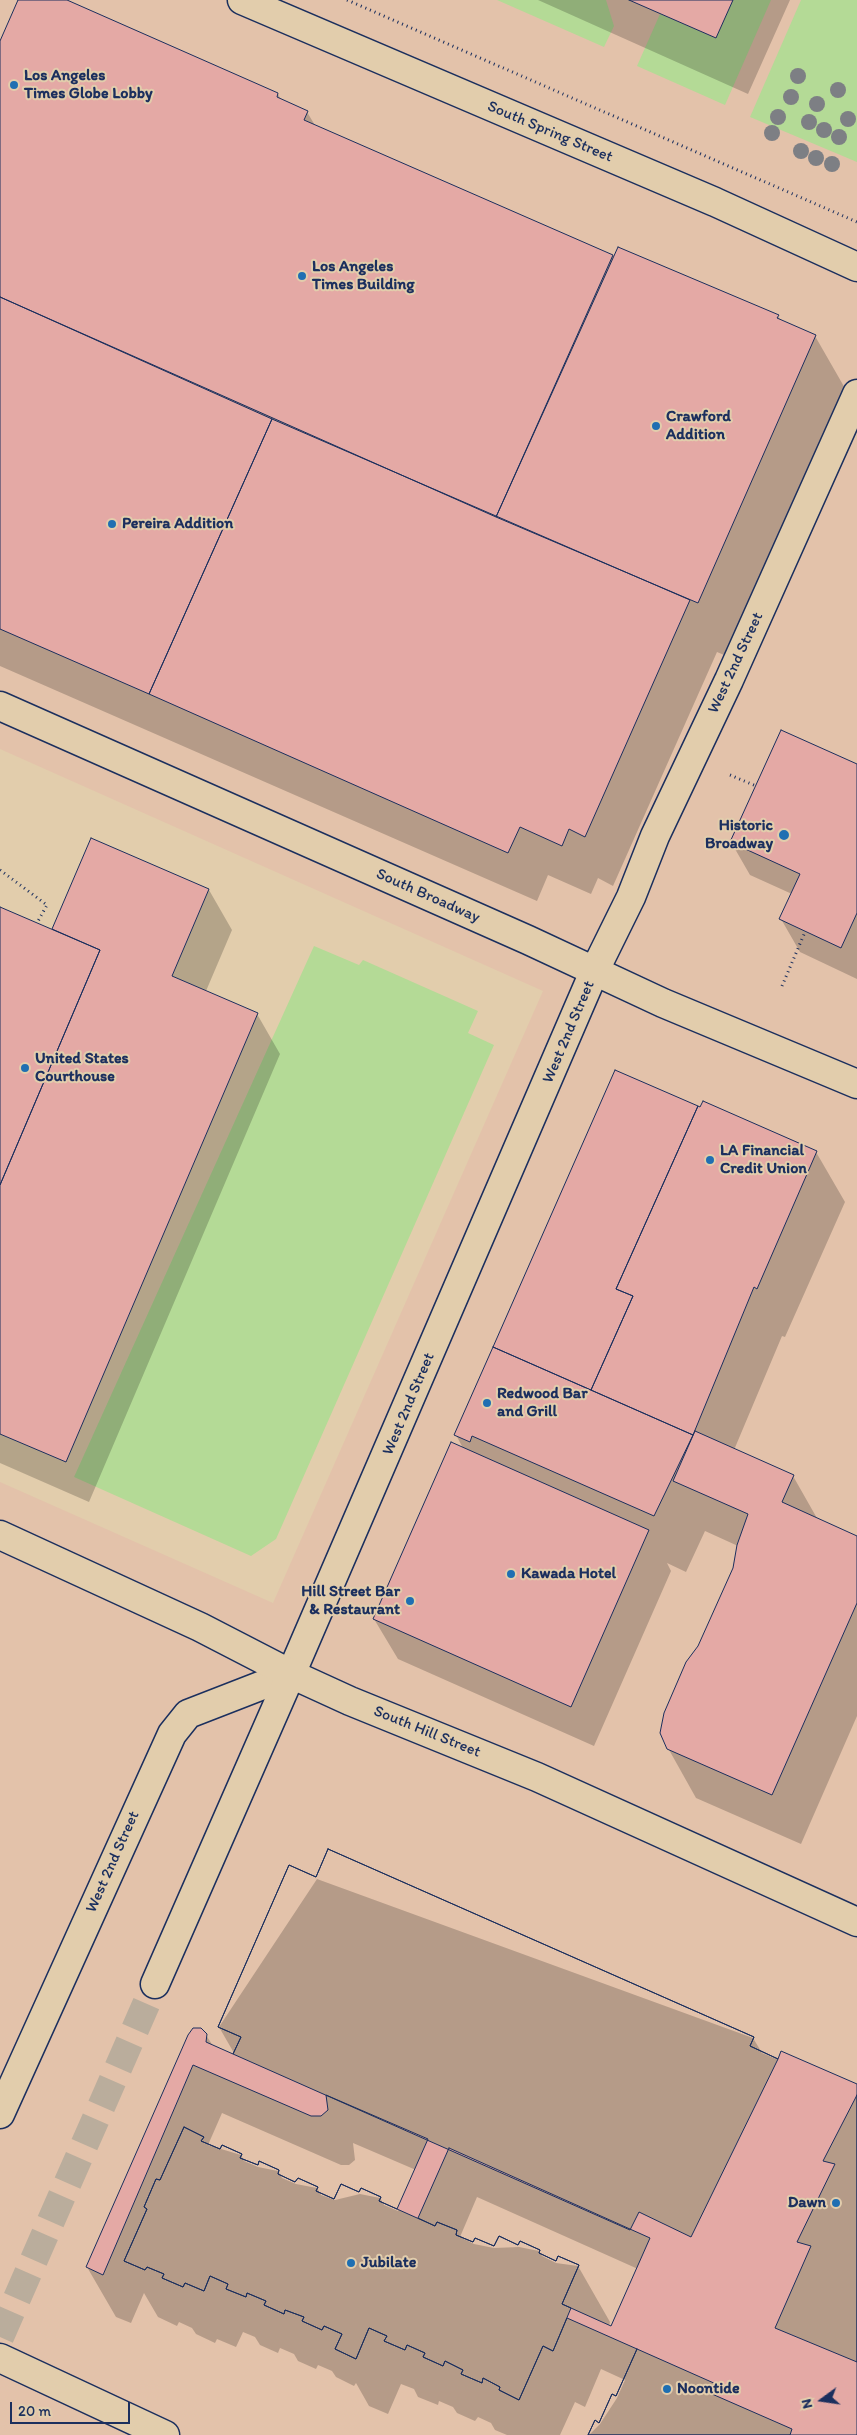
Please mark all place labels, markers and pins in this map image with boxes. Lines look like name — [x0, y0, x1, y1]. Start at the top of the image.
place label: Los Angeles Times Globe Lobby — [24, 66, 153, 104]
marker: Los Angeles Times Globe Lobby — [8, 79, 20, 91]
place label: Los Angeles Times Building — [312, 257, 415, 295]
marker: Los Angeles Times Building — [296, 270, 308, 282]
place label: Crawford Addition — [666, 407, 731, 445]
marker: Crawford Addition — [650, 420, 662, 432]
place label: Pereira Addition — [122, 514, 233, 534]
marker: Pereira Addition — [106, 518, 118, 530]
place label: Historic Broadway — [705, 816, 773, 854]
marker: Historic Broadway — [777, 828, 791, 842]
place label: United States Courthouse — [35, 1049, 129, 1087]
marker: United States Courthouse — [19, 1062, 31, 1074]
place label: LA Financial Credit Union — [720, 1141, 807, 1179]
marker: LA Financial Credit Union — [704, 1154, 716, 1166]
place label: Redwood Bar and Grill — [497, 1384, 588, 1422]
marker: Redwood Bar and Grill — [481, 1397, 493, 1409]
place label: Kawada Hotel — [521, 1564, 616, 1584]
marker: Kawada Hotel — [505, 1568, 517, 1580]
place label: Hill Street Bar & Restaurant — [301, 1582, 400, 1620]
marker: Hill Street Bar & Restaurant — [404, 1595, 416, 1607]
place label: Dawn — [788, 2193, 826, 2213]
marker: Dawn — [830, 2197, 842, 2209]
place label: Jubilate — [361, 2253, 416, 2273]
marker: Jubilate — [345, 2257, 357, 2269]
place label: Noontide — [677, 2379, 740, 2399]
marker: Noontide — [661, 2383, 673, 2395]

